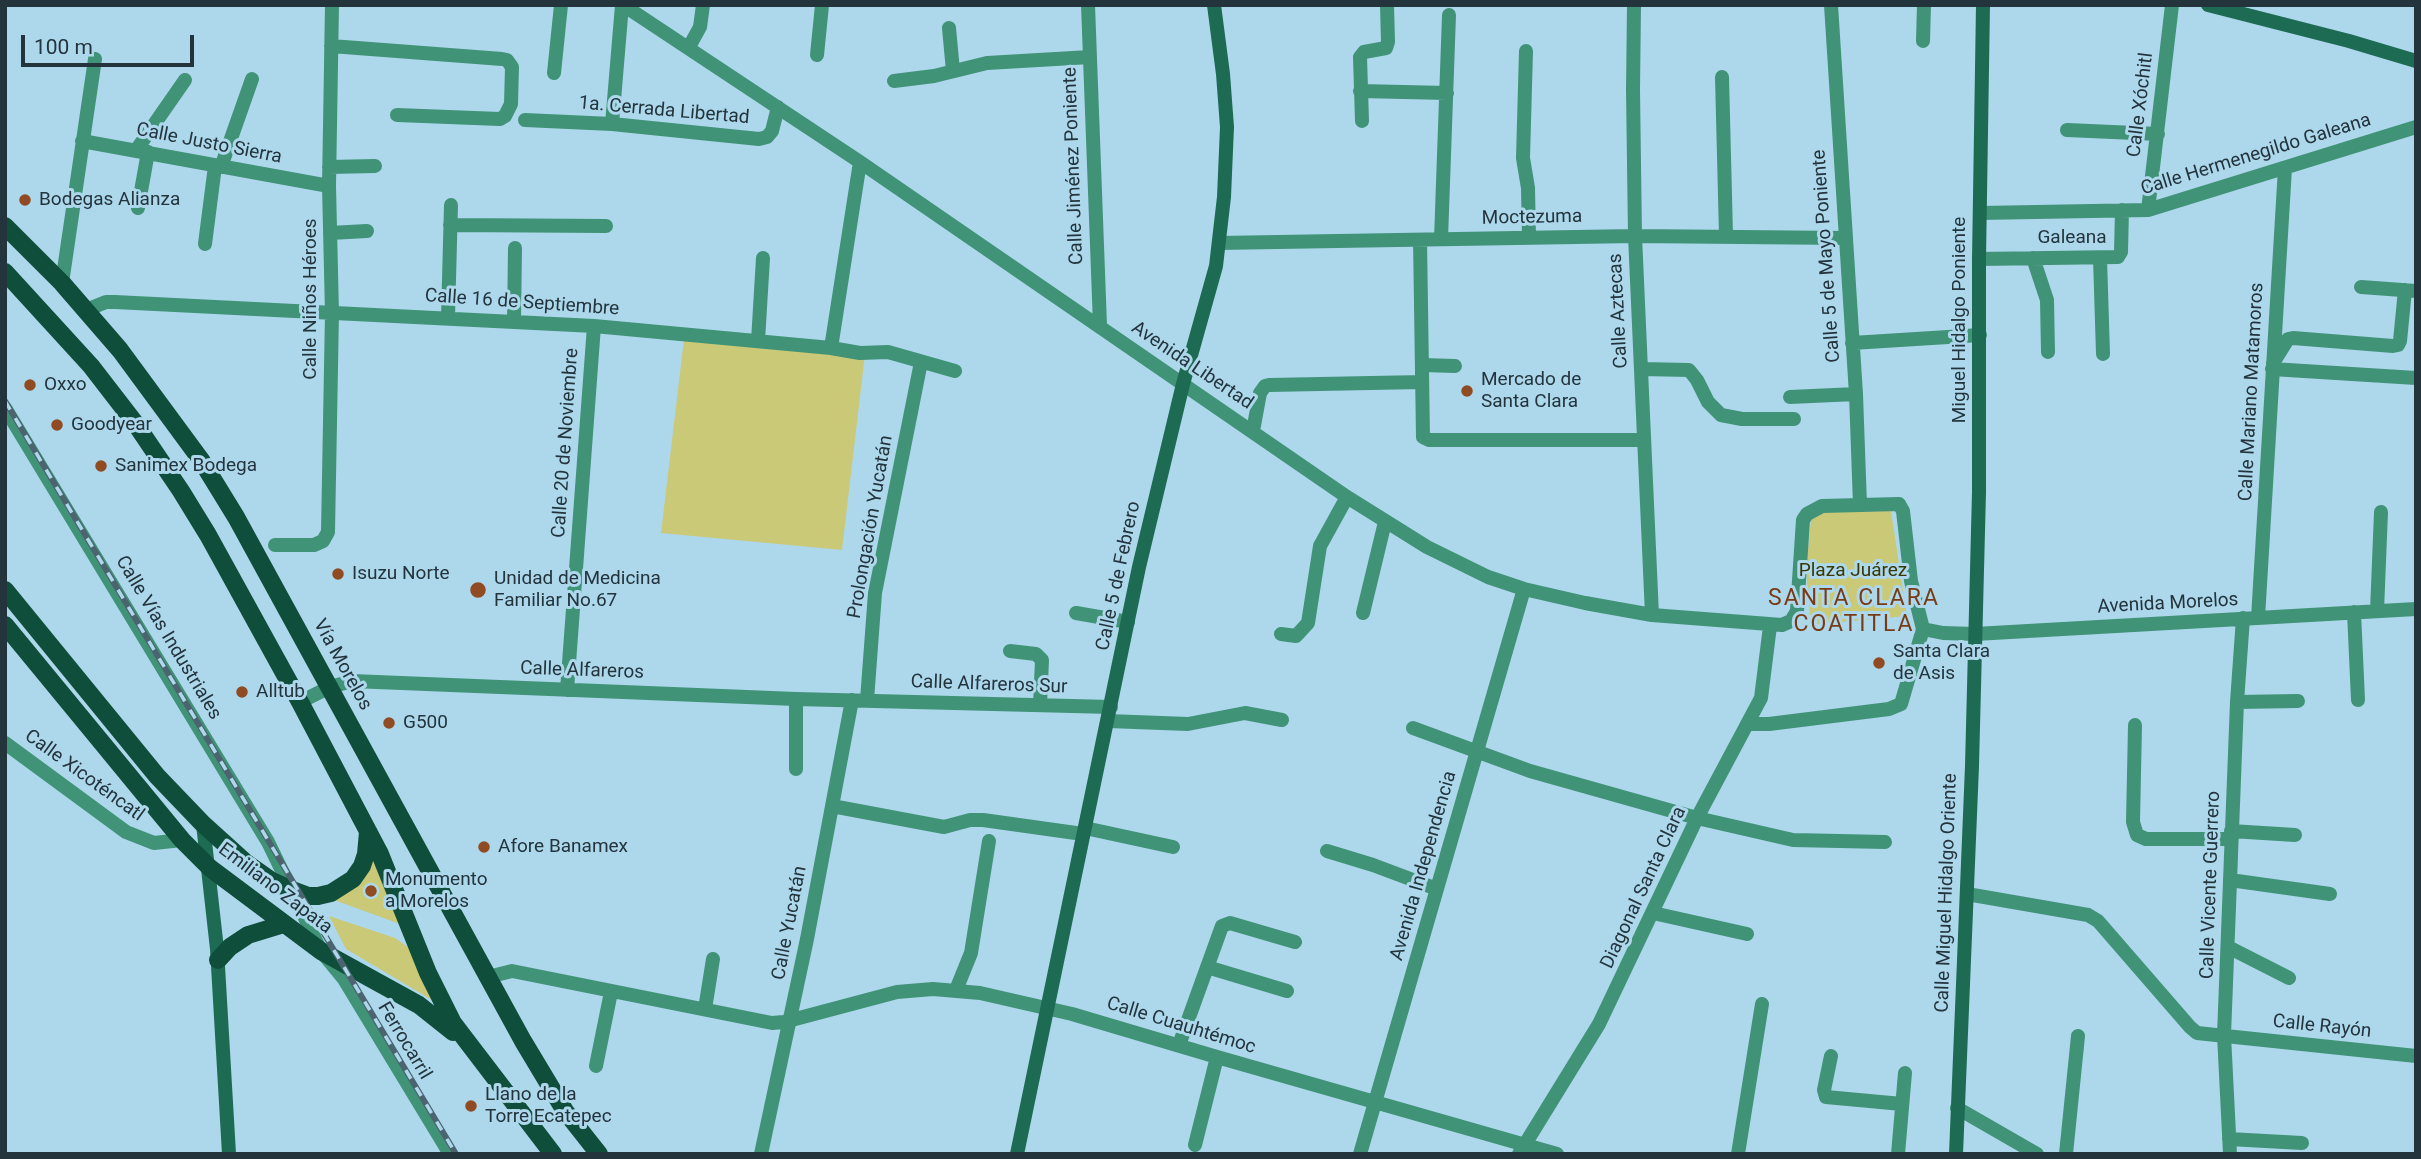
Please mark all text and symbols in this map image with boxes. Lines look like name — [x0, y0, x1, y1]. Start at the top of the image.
scale bar — [24, 21, 198, 65]
text: 100 m — [34, 35, 93, 59]
street label: Calle Xóchitl — [2123, 51, 2159, 159]
street label: Calle Jiménez Poniente — [1059, 67, 1089, 265]
street label: 1a. Cerrada Libertad — [578, 92, 750, 130]
street label: Calle Hermenegildo Galeana — [2138, 109, 2374, 201]
street label: Calle Justo Sierra — [134, 119, 284, 169]
street label: Calle 5 de Mayo Poniente — [1808, 149, 1846, 363]
place label: Bodegas Alianza — [39, 189, 180, 211]
marker: Bodegas Alianza — [17, 192, 33, 208]
street label: Moctezuma — [1482, 206, 1582, 230]
street label: Miguel Hidalgo Poniente — [1949, 217, 1971, 423]
street label: Calle Niños Héroes — [300, 218, 322, 380]
street label: Galeana — [2037, 227, 2107, 249]
street label: Calle Aztecas — [1605, 253, 1633, 369]
street label: Calle Mariano Matamoros — [2235, 282, 2269, 502]
street label: Calle 16 de Septiembre — [424, 285, 620, 321]
street label: Avenida Libertad — [1127, 317, 1257, 415]
street label: Calle 20 de Noviembre — [548, 347, 584, 539]
place label: Mercado de Santa Clara — [1481, 369, 1581, 413]
place label: Oxxo — [44, 374, 87, 396]
marker: Oxxo — [22, 377, 38, 393]
marker: Mercado de Santa Clara — [1459, 383, 1475, 399]
place label: Goodyear — [71, 414, 152, 436]
marker: Goodyear — [49, 417, 65, 433]
street label: Prolongación Yucatán — [844, 434, 898, 620]
place label: Sanimex Bodega — [115, 455, 257, 477]
marker: Sanimex Bodega — [93, 458, 109, 474]
street label: Calle 5 de Febrero — [1092, 499, 1146, 653]
street label: Calle Vías Industriales — [110, 552, 226, 724]
park label: Plaza Juárez — [1799, 560, 1907, 582]
place label: Isuzu Norte — [352, 563, 450, 585]
marker: Isuzu Norte — [330, 566, 346, 582]
place label: Unidad de Medicina Familiar No.67 — [494, 568, 661, 612]
marker: Unidad de Medicina Familiar No.67 — [468, 580, 488, 600]
district label: SANTA CLARA COATITLA — [1769, 585, 1939, 639]
street label: Avenida Morelos — [2097, 589, 2239, 619]
street label: Vía Morelos — [308, 615, 376, 715]
place label: Santa Clara de Asis — [1893, 641, 1990, 685]
marker: Santa Clara de Asis — [1871, 655, 1887, 671]
street label: Calle Alfareros — [520, 657, 644, 685]
street label: Calle Alfareros Sur — [910, 671, 1068, 699]
place label: Alltub — [256, 681, 305, 703]
marker: Alltub — [234, 684, 250, 700]
place label: G500 — [403, 712, 448, 734]
marker: G500 — [381, 715, 397, 731]
street label: Calle Xicoténcatl — [20, 725, 148, 827]
street label: Avenida Independencia — [1386, 769, 1462, 963]
street label: Calle Miguel Hidalgo Oriente — [1931, 773, 1963, 1013]
street label: Calle Vicente Guerrero — [2196, 790, 2226, 980]
street label: Diagonal Santa Clara — [1596, 803, 1692, 973]
place label: Afore Banamex — [498, 836, 628, 858]
street label: Emiliano Zapata — [213, 839, 337, 939]
marker: Afore Banamex — [476, 839, 492, 855]
street label: Calle Yucatán — [768, 864, 812, 982]
place label: Monumento a Morelos — [385, 869, 487, 913]
marker: Monumento a Morelos — [363, 883, 379, 899]
street label: Calle Cuauhtémoc — [1104, 993, 1258, 1059]
street label: Ferrocarril — [372, 998, 436, 1084]
street label: Calle Rayón — [2272, 1010, 2372, 1044]
place label: Llano de la Torre Ecatepec — [485, 1084, 612, 1128]
marker: Llano de la Torre Ecatepec — [463, 1098, 479, 1114]

